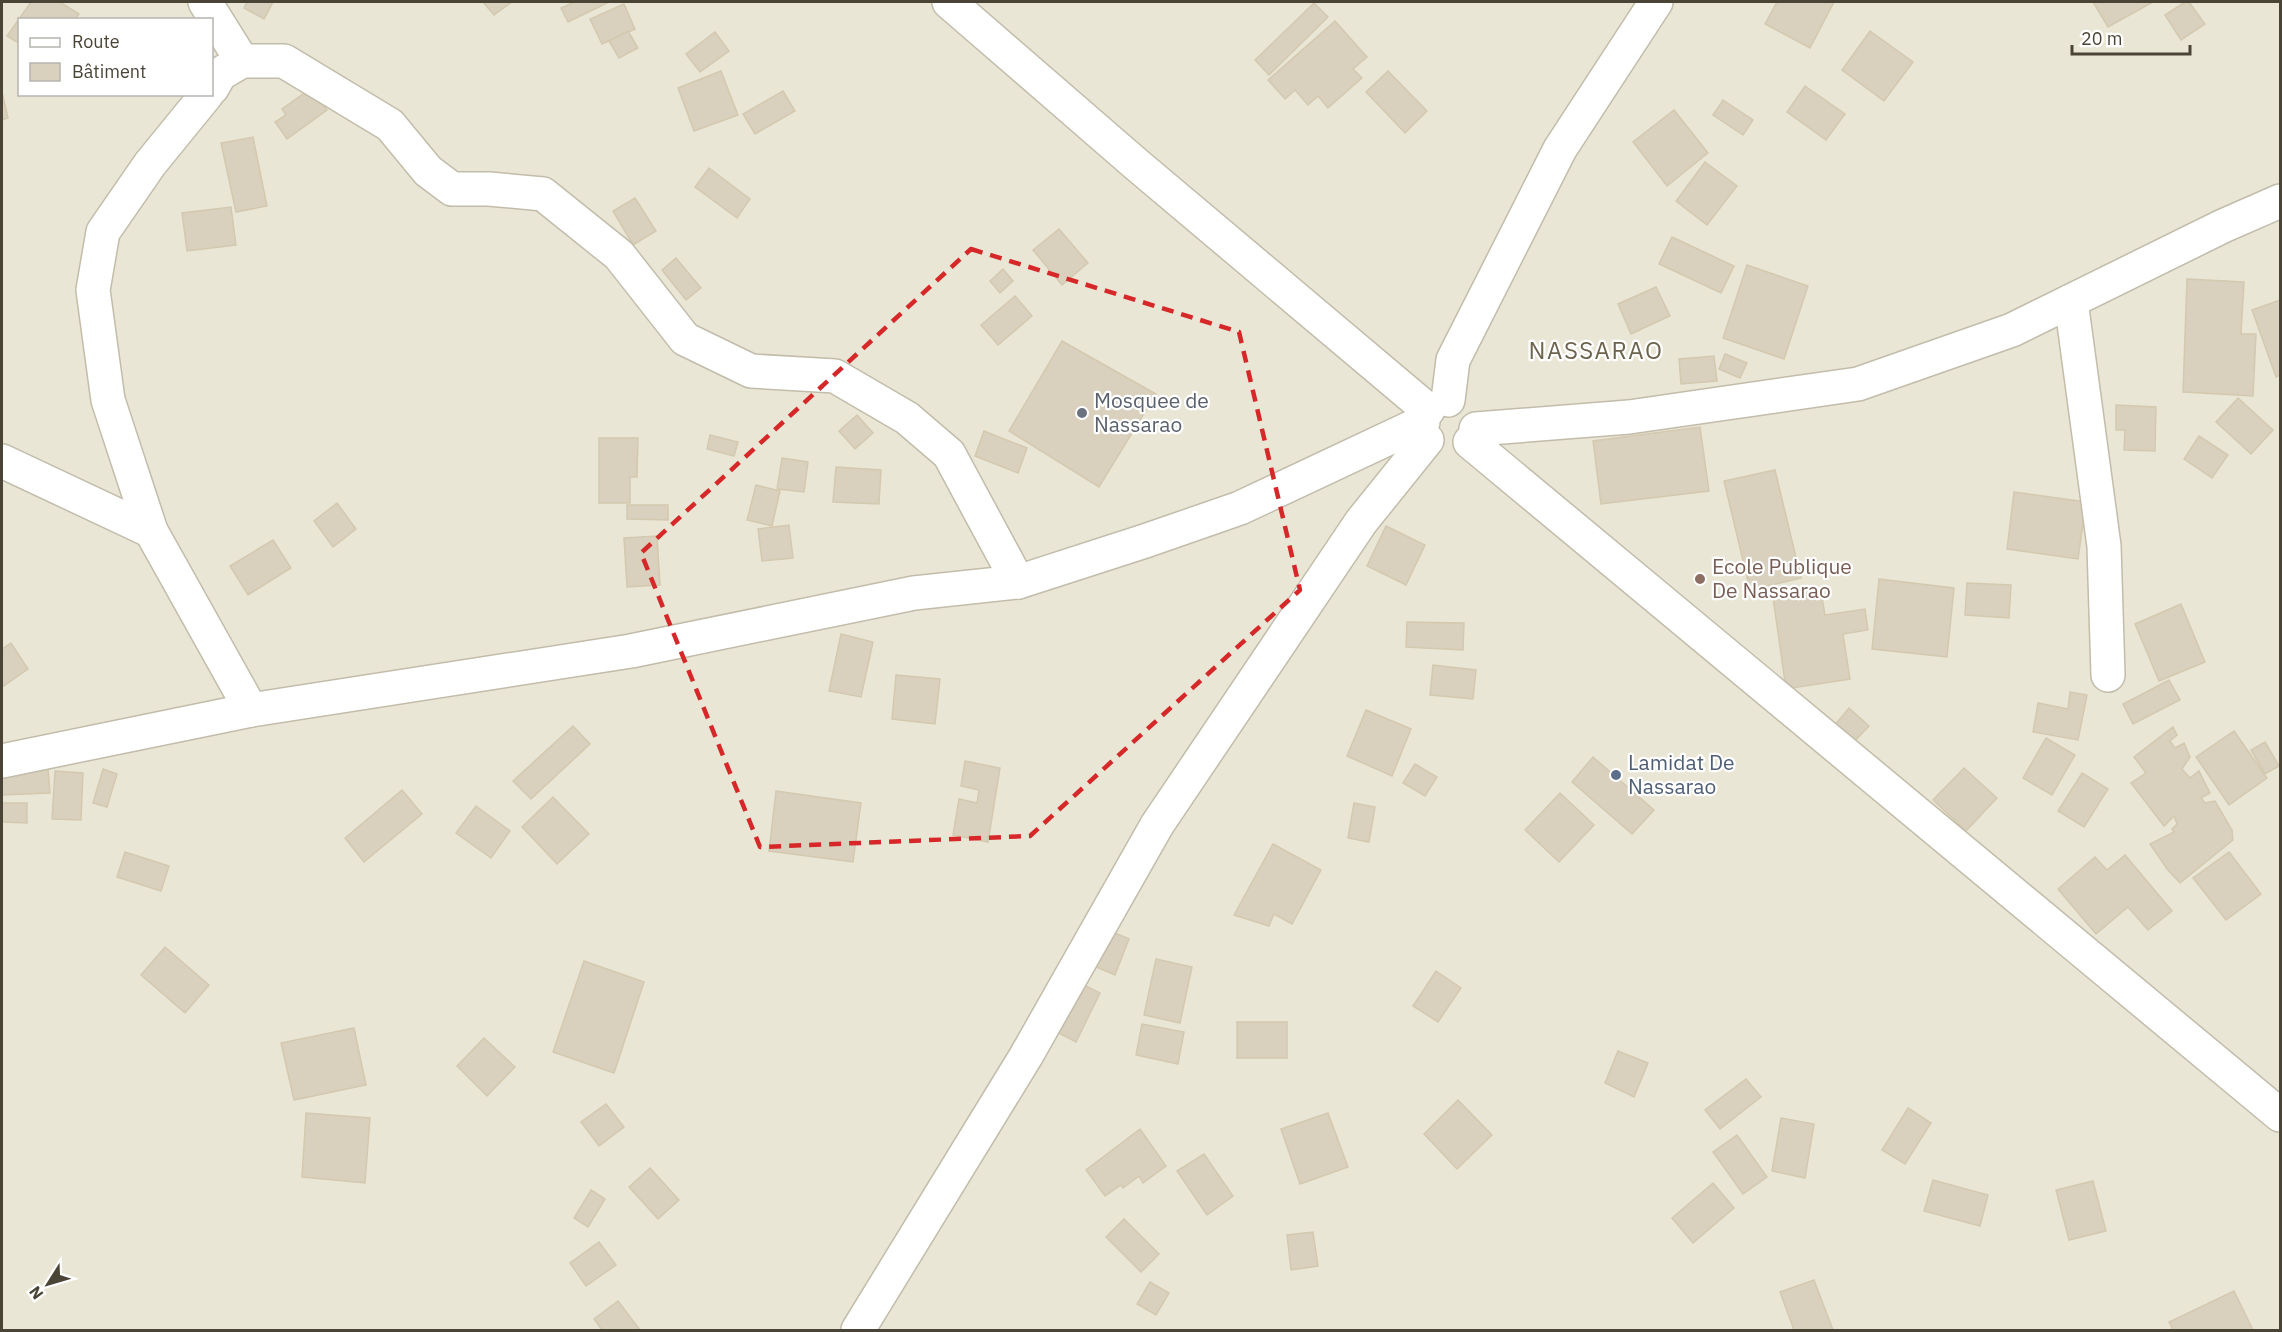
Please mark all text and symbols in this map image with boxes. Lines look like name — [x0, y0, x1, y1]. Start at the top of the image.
legend — [18, 18, 213, 96]
scale bar — [2072, 18, 2190, 56]
text: 20 m — [2081, 27, 2123, 50]
text: Route — [72, 30, 120, 53]
text: Bâtiment — [72, 60, 146, 83]
district label: NASSARAO — [1529, 334, 1663, 366]
place label: Mosquee de Nassarao — [1094, 386, 1209, 438]
marker: Mosquee de Nassarao — [1075, 406, 1089, 420]
place label: Ecole Publique De Nassarao — [1712, 552, 1852, 604]
marker: Ecole Publique De Nassarao — [1693, 572, 1707, 586]
place label: Lamidat De Nassarao — [1628, 748, 1735, 800]
marker: Lamidat De Nassarao — [1609, 768, 1623, 782]
north arrow — [18, 1254, 78, 1314]
text: N — [25, 1282, 47, 1304]

